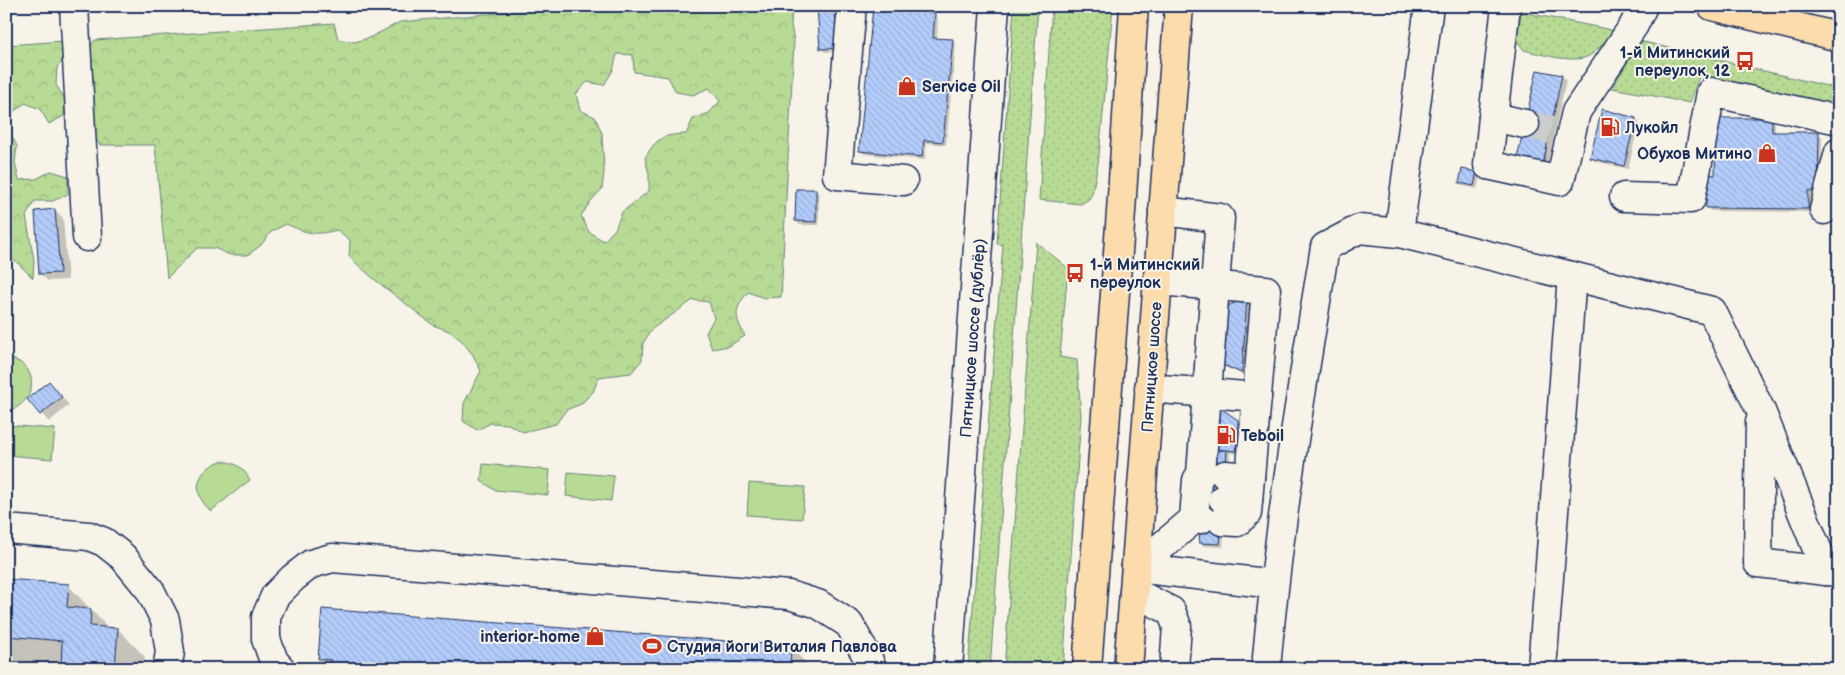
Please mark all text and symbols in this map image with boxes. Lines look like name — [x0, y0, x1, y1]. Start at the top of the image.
place label: 1-й Митинский переулок, 12 — [1620, 44, 1730, 81]
bus stop icon: 1-й Митинский переулок, 12 — [1734, 50, 1756, 72]
shop icon: Service Oil — [896, 75, 918, 97]
place label: Service Oil — [922, 78, 1001, 97]
fuel station icon: Лукойл — [1599, 116, 1621, 138]
place label: Лукойл — [1624, 119, 1679, 138]
shop icon: Обухов Митино — [1756, 142, 1778, 164]
place label: Обухов Митино — [1637, 145, 1752, 164]
street label: Пятницкое шоссе (дублёр) — [957, 238, 990, 438]
place label: 1-й Митинский переулок — [1090, 256, 1200, 293]
bus stop icon: 1-й Митинский переулок — [1064, 262, 1086, 284]
street label: Пятницкое шоссе — [1138, 301, 1167, 433]
fuel station icon: Teboil — [1215, 424, 1237, 446]
place label: Teboil — [1241, 427, 1284, 446]
shop icon: interior-home — [584, 625, 606, 647]
place label: interior-home — [481, 628, 580, 647]
sports icon: Студия йоги Виталия Павлова — [641, 635, 663, 657]
place label: Студия йоги Виталия Павлова — [667, 638, 897, 657]

